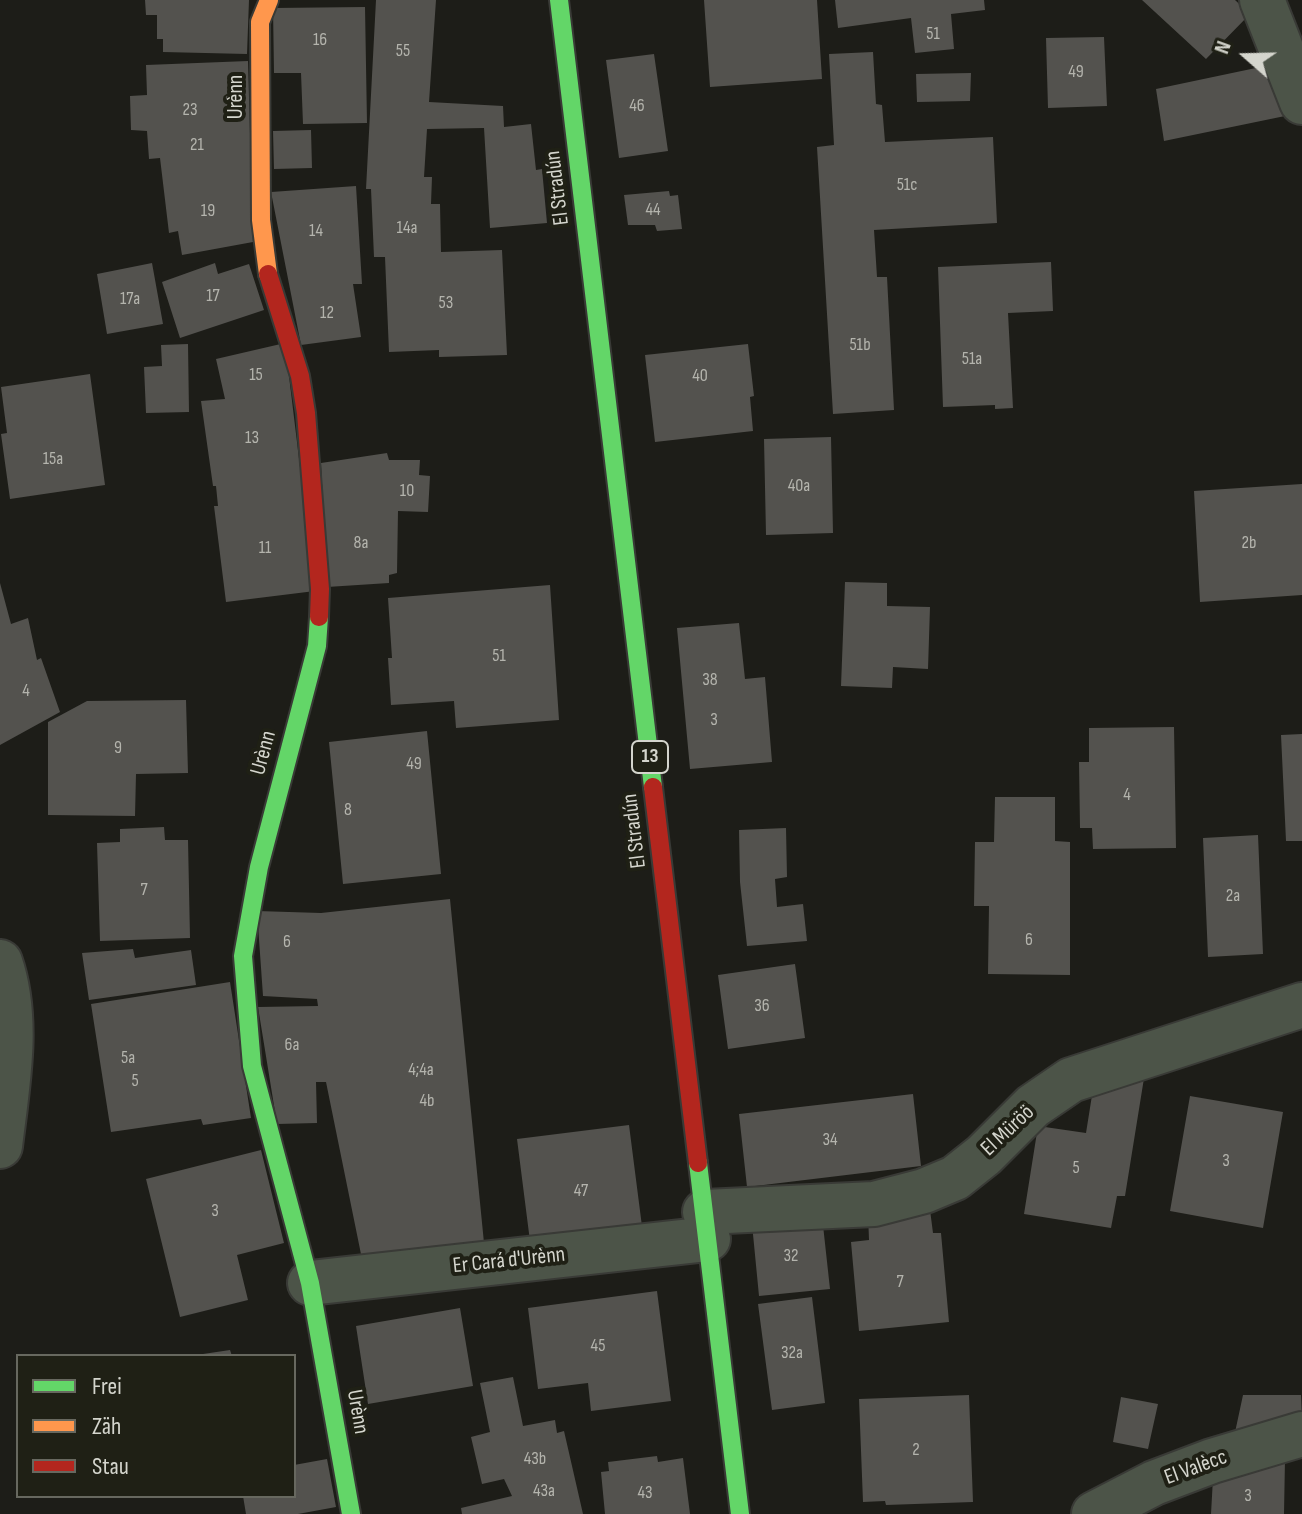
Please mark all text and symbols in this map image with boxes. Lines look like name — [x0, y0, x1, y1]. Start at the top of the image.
north arrow — [1206, 16, 1286, 96]
house number: 51 — [926, 23, 940, 45]
house number: 16 — [313, 29, 327, 51]
text: N — [1208, 37, 1238, 58]
house number: 55 — [396, 40, 410, 62]
house number: 49 — [1068, 61, 1084, 83]
street label: Urènn — [223, 75, 249, 119]
house number: 46 — [629, 95, 645, 117]
house number: 23 — [183, 99, 197, 121]
house number: 21 — [190, 134, 204, 156]
street label: El Stradún — [540, 149, 576, 227]
house number: 51c — [897, 174, 917, 196]
house number: 44 — [645, 199, 661, 221]
house number: 19 — [201, 200, 215, 222]
house number: 14a — [397, 217, 417, 239]
house number: 14 — [309, 220, 323, 242]
house number: 17 — [206, 285, 220, 307]
house number: 17a — [120, 288, 140, 310]
house number: 53 — [439, 292, 453, 314]
house number: 12 — [320, 302, 334, 324]
house number: 51b — [849, 334, 871, 356]
house number: 51a — [962, 348, 982, 370]
house number: 15 — [249, 364, 263, 386]
house number: 40 — [692, 365, 708, 387]
house number: 13 — [245, 427, 259, 449]
house number: 15a — [43, 448, 63, 470]
house number: 40a — [788, 475, 810, 497]
house number: 10 — [400, 480, 414, 502]
house number: 8a — [354, 532, 368, 554]
house number: 2b — [1242, 532, 1256, 554]
house number: 11 — [259, 537, 271, 559]
house number: 51 — [492, 645, 506, 667]
house number: 38 — [702, 669, 718, 691]
house number: 4 — [22, 680, 30, 702]
house number: 3 — [710, 709, 718, 731]
street label: Urènn — [245, 728, 283, 778]
house number: 9 — [114, 737, 122, 759]
road number: 13 — [632, 741, 668, 773]
house number: 49 — [406, 753, 422, 775]
house number: 4 — [1123, 784, 1131, 806]
street label: El Stradún — [617, 792, 653, 870]
house number: 8 — [344, 799, 352, 821]
house number: 7 — [140, 879, 148, 901]
house number: 2a — [1226, 885, 1240, 907]
house number: 6 — [1025, 929, 1033, 951]
house number: 6 — [283, 931, 291, 953]
house number: 36 — [754, 995, 770, 1017]
house number: 6a — [285, 1034, 299, 1056]
house number: 5a — [121, 1047, 135, 1069]
house number: 4;4a — [408, 1059, 434, 1081]
house number: 5 — [131, 1070, 139, 1092]
house number: 4b — [420, 1090, 434, 1112]
street label: El Müröö — [976, 1100, 1040, 1162]
house number: 34 — [822, 1129, 838, 1151]
house number: 3 — [1222, 1150, 1230, 1172]
house number: 5 — [1072, 1157, 1080, 1179]
house number: 47 — [574, 1180, 588, 1202]
house number: 3 — [211, 1200, 219, 1222]
street label: Er Cará d'Urènn — [452, 1242, 566, 1280]
house number: 32 — [784, 1245, 798, 1267]
house number: 7 — [896, 1271, 904, 1293]
house number: 45 — [591, 1335, 605, 1357]
house number: 32a — [781, 1342, 803, 1364]
legend — [16, 1354, 296, 1498]
text: Frei — [92, 1372, 122, 1401]
street label: Urènn — [340, 1388, 374, 1436]
text: Zäh — [92, 1412, 121, 1441]
house number: 2 — [912, 1439, 920, 1461]
street label: El Valècc — [1161, 1445, 1231, 1491]
house number: 43b — [524, 1448, 546, 1470]
text: Stau — [92, 1452, 129, 1481]
house number: 43a — [533, 1480, 555, 1502]
house number: 43 — [637, 1482, 653, 1504]
house number: 3 — [1244, 1485, 1252, 1507]

